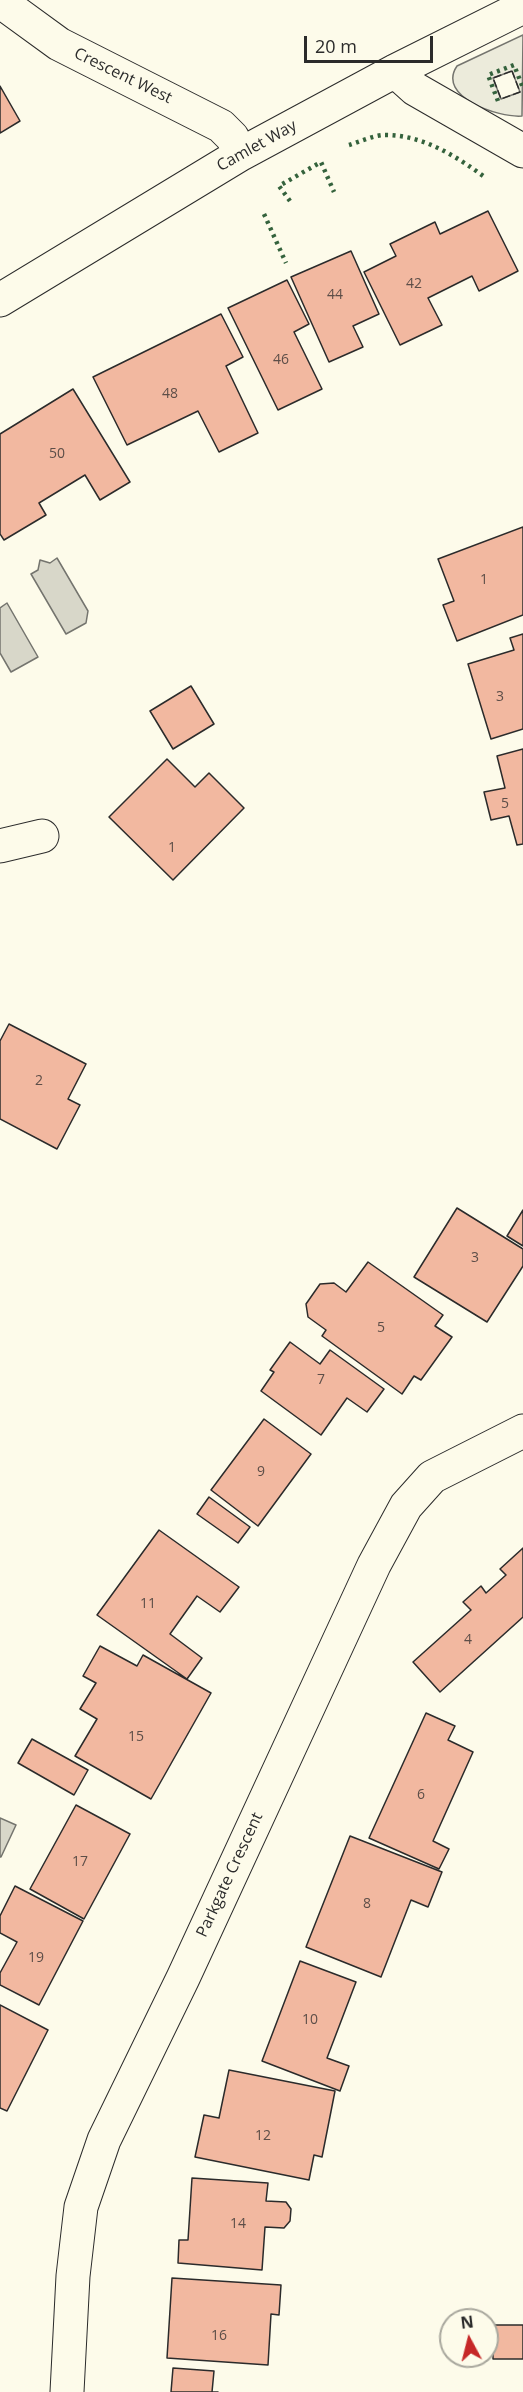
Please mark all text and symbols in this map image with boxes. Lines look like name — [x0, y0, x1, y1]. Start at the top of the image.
scale bar — [307, 24, 436, 62]
text: 20 m — [315, 34, 357, 58]
street label: Crescent West — [71, 44, 175, 108]
street label: Camlet Way — [214, 116, 300, 176]
house number: 42 — [406, 276, 422, 292]
house number: 44 — [327, 287, 343, 303]
house number: 46 — [273, 352, 289, 368]
house number: 48 — [162, 386, 178, 402]
house number: 50 — [49, 446, 65, 462]
house number: 1 — [480, 572, 488, 588]
house number: 3 — [496, 689, 504, 705]
house number: 5 — [501, 796, 509, 812]
house number: 1 — [168, 840, 176, 856]
house number: 2 — [35, 1073, 43, 1089]
house number: 3 — [471, 1250, 479, 1266]
house number: 5 — [377, 1320, 385, 1336]
house number: 7 — [317, 1372, 325, 1388]
house number: 9 — [257, 1464, 265, 1480]
house number: 11 — [140, 1596, 156, 1612]
house number: 4 — [464, 1632, 472, 1648]
house number: 15 — [128, 1729, 144, 1745]
house number: 6 — [417, 1787, 425, 1803]
street label: Parkgate Crescent — [193, 1810, 267, 1940]
house number: 17 — [72, 1854, 88, 1870]
house number: 8 — [363, 1896, 371, 1912]
house number: 19 — [28, 1950, 44, 1966]
house number: 10 — [302, 2012, 318, 2028]
house number: 12 — [255, 2128, 271, 2144]
house number: 14 — [230, 2216, 246, 2232]
north arrow — [439, 2308, 499, 2368]
text: N — [459, 2310, 475, 2334]
house number: 16 — [211, 2328, 227, 2344]

